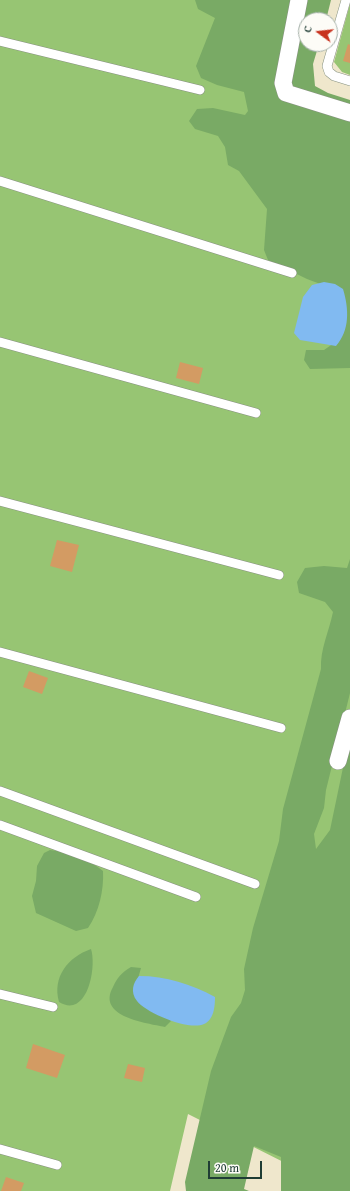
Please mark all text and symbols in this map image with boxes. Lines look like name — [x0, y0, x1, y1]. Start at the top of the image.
north arrow — [298, 12, 338, 52]
text: С — [299, 24, 316, 34]
scale bar — [210, 1153, 264, 1179]
text: 20 m — [215, 1159, 239, 1176]

